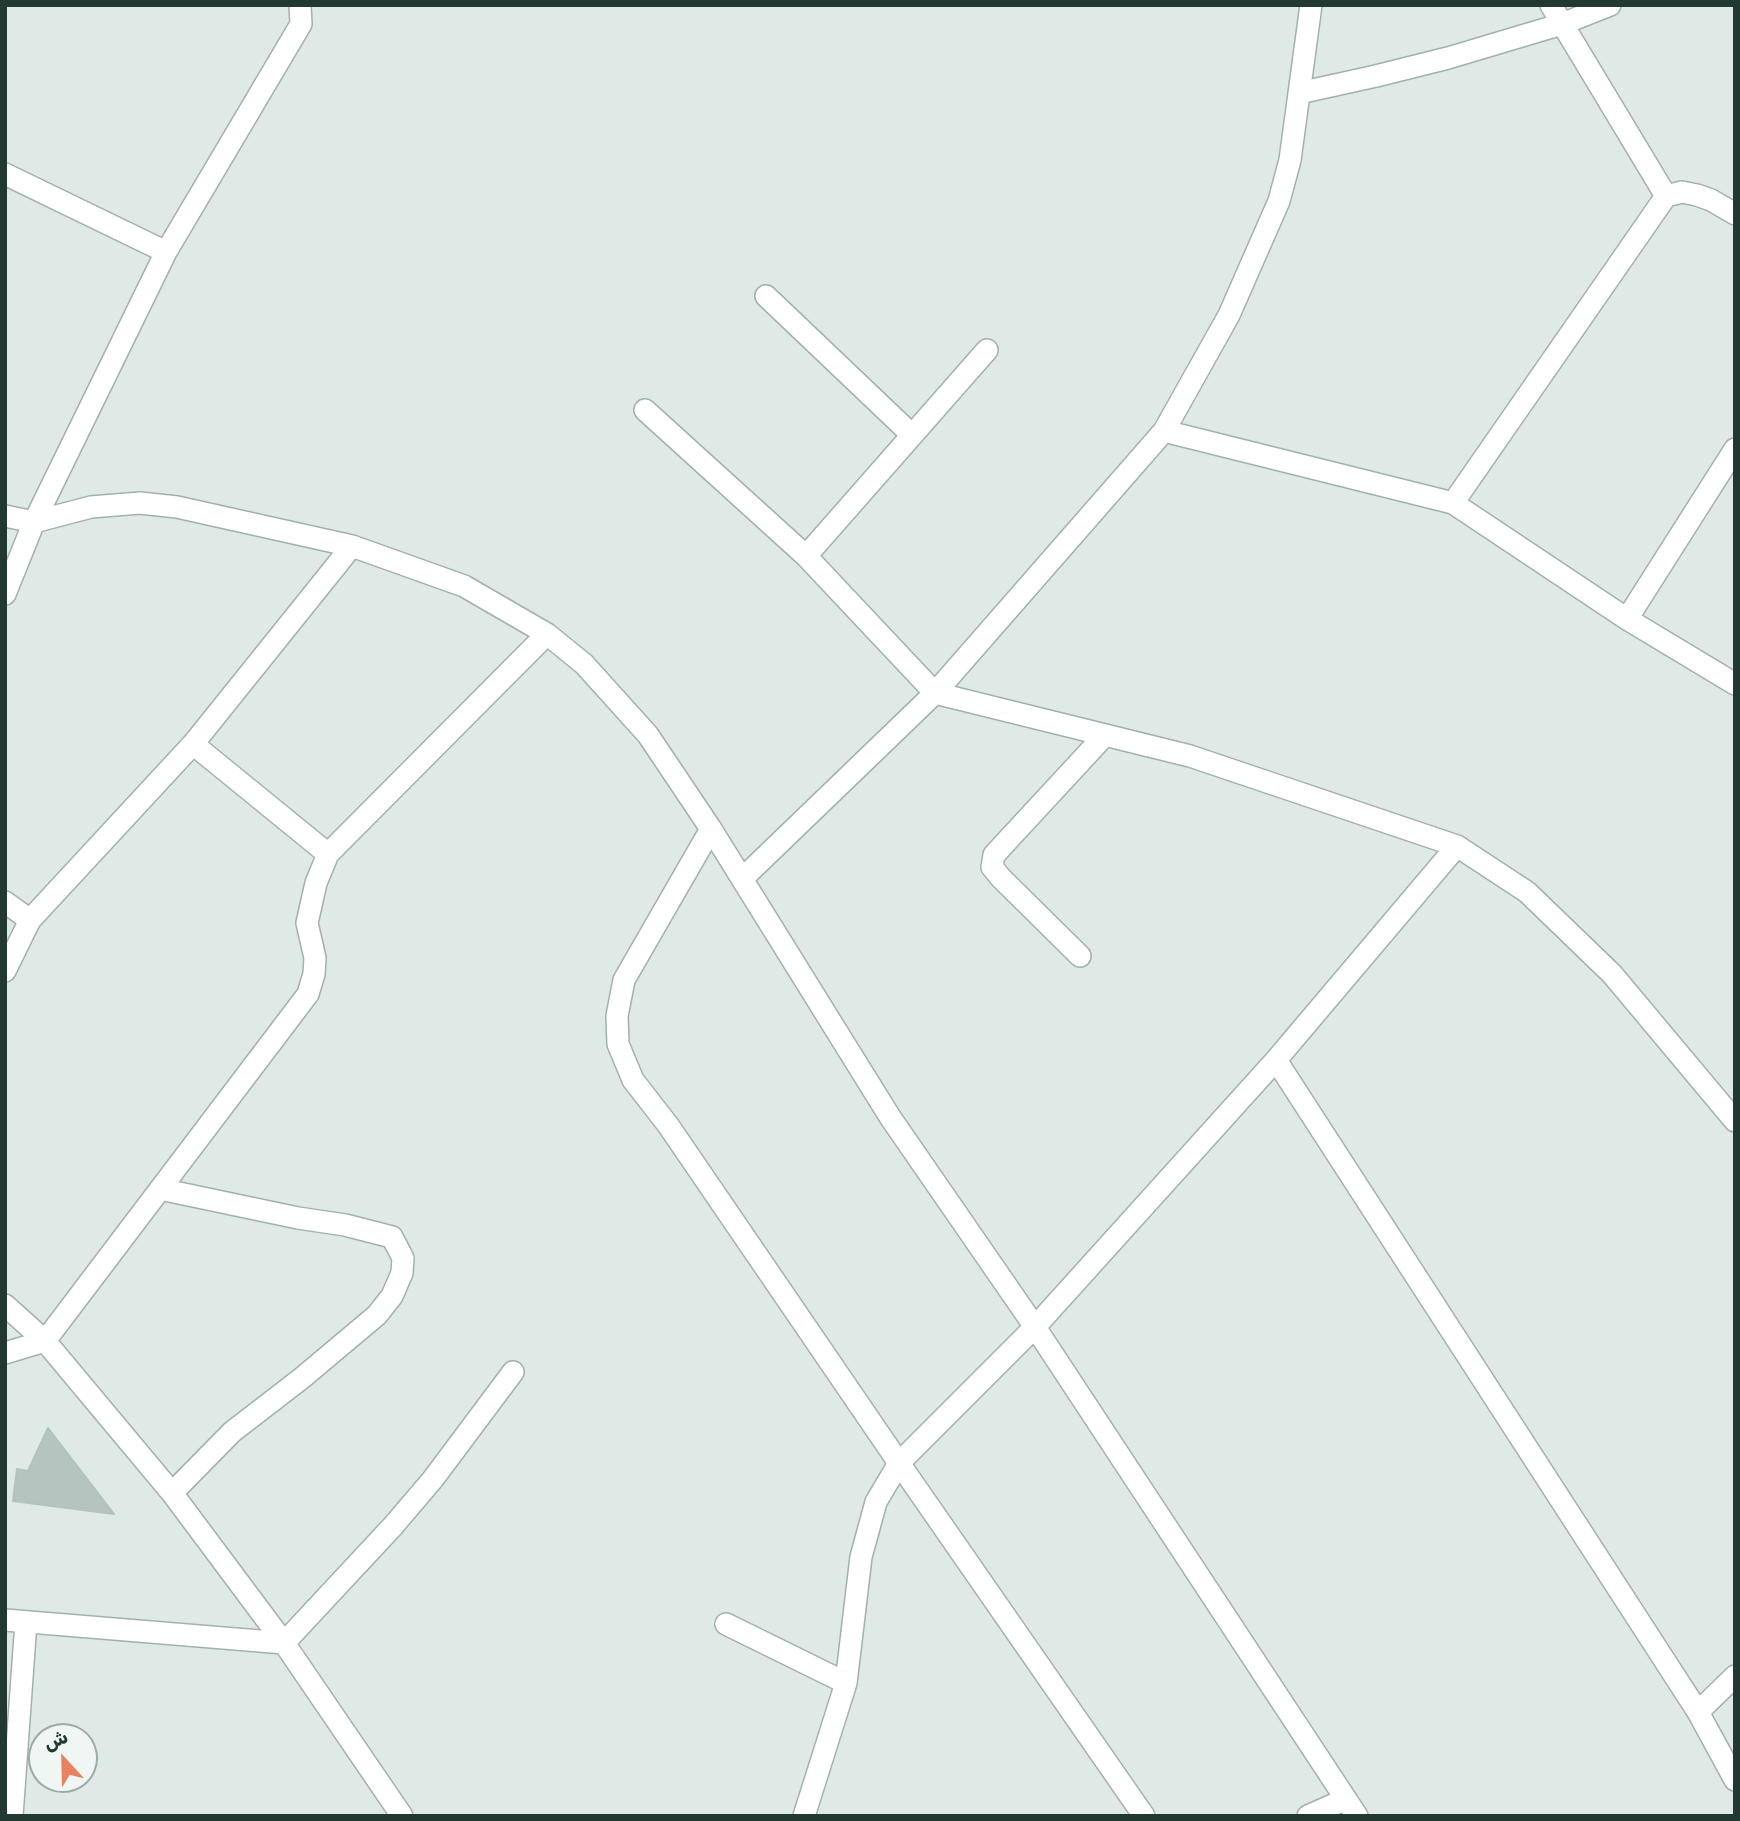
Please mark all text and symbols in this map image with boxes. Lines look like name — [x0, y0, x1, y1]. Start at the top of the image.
north arrow — [28, 1723, 98, 1793]
text: ش — [40, 1725, 71, 1755]

